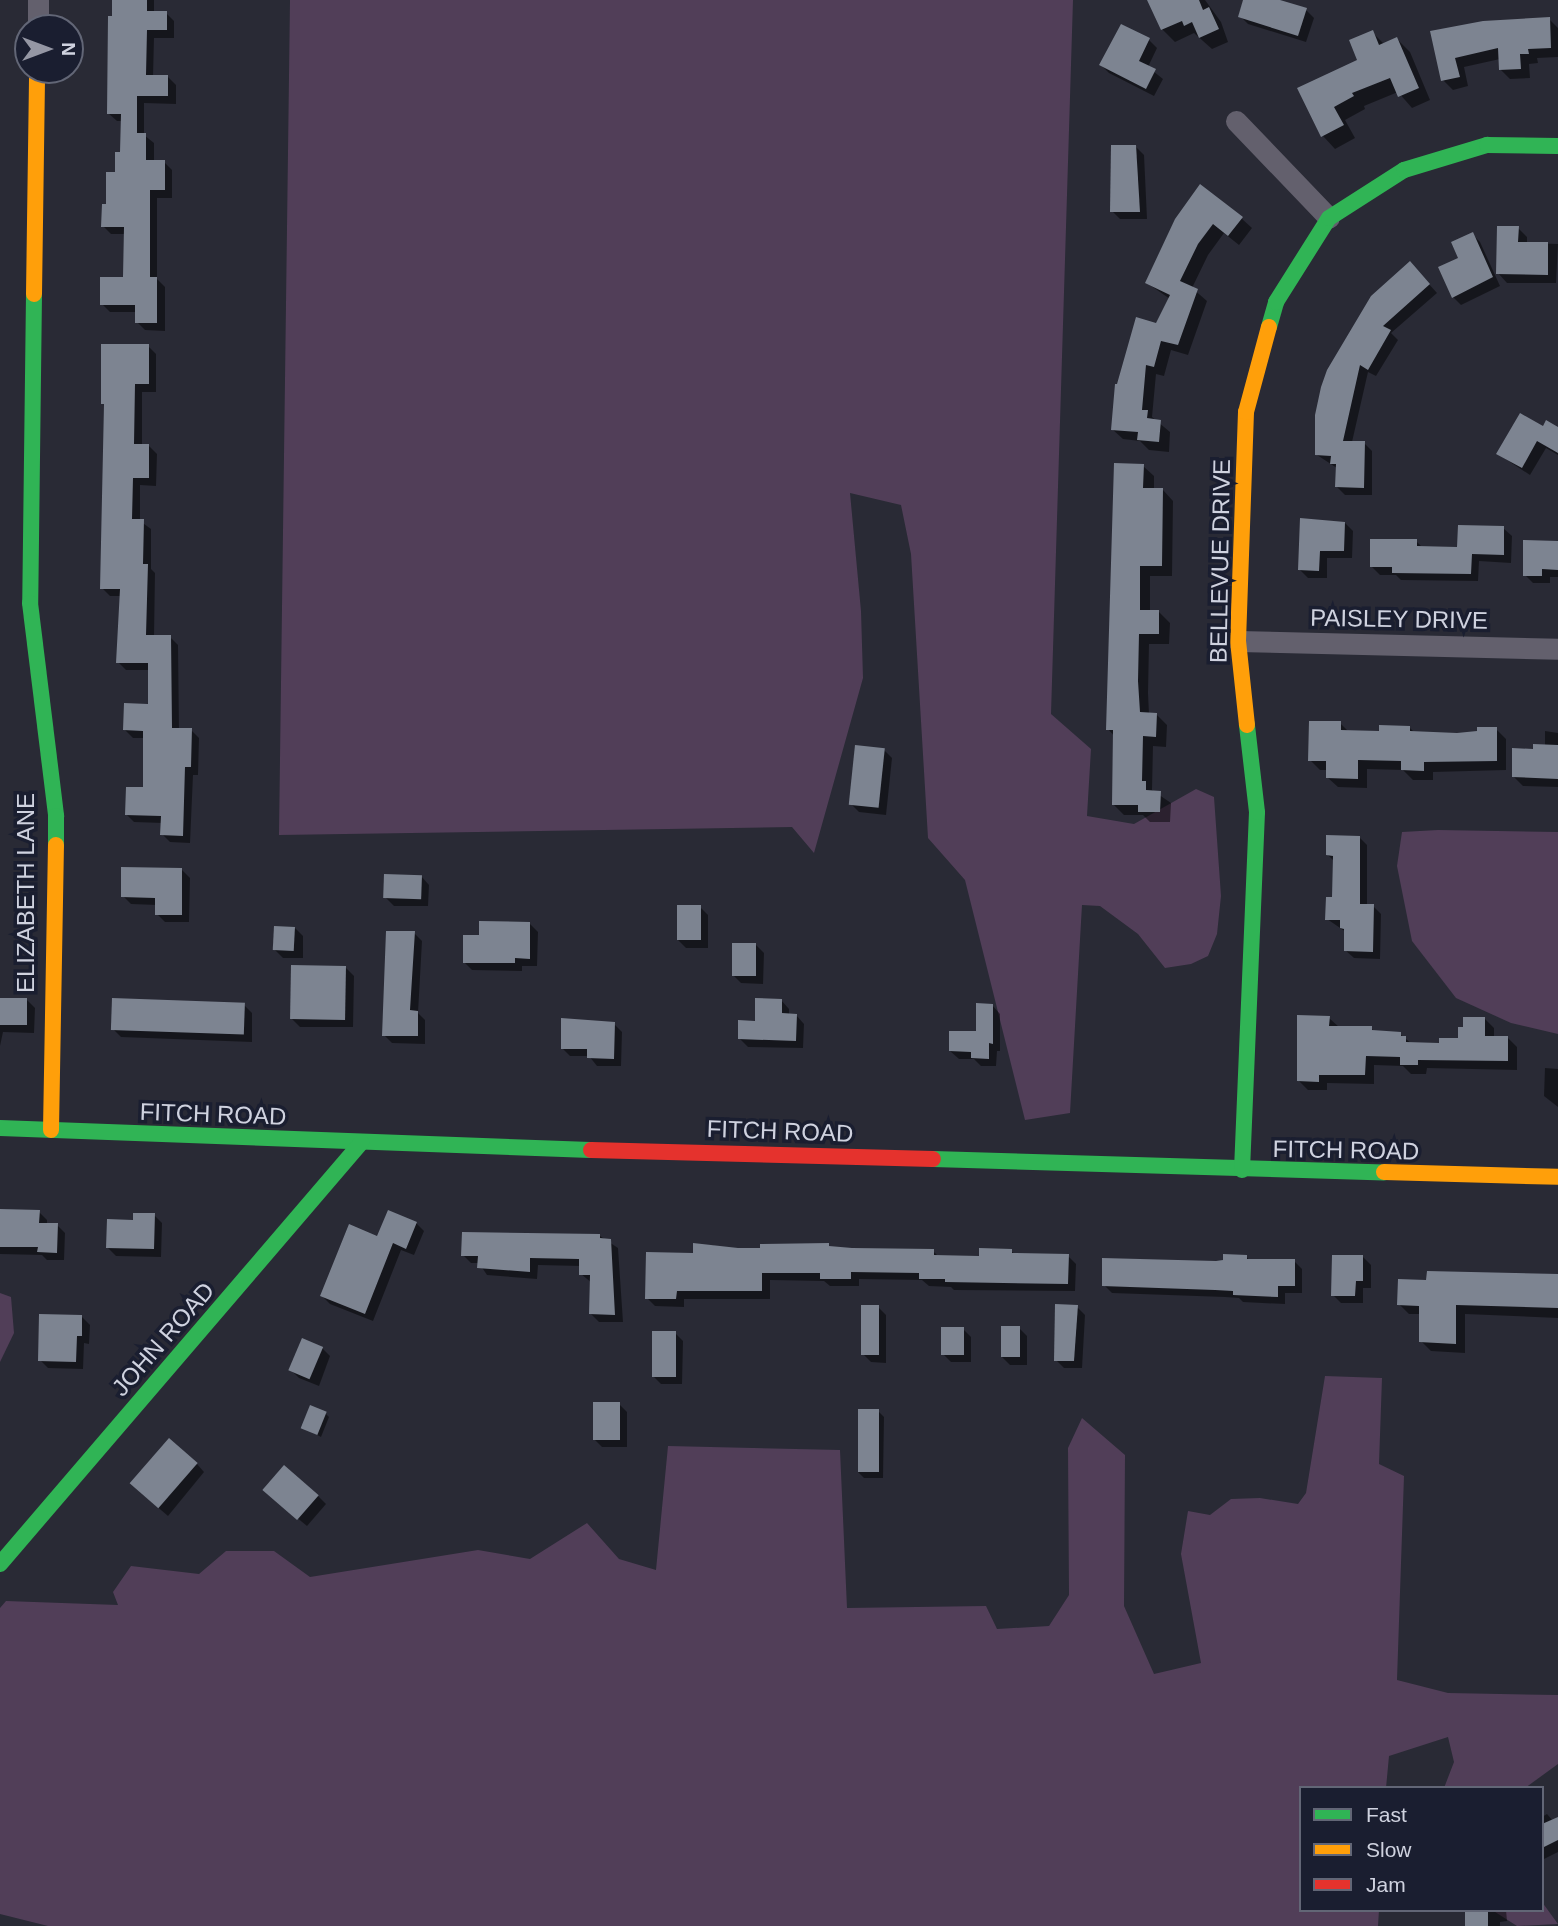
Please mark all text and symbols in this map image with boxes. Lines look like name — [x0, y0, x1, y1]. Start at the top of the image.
north arrow — [14, 14, 84, 84]
text: N — [58, 42, 79, 56]
street label: BELLEVUE DRIVE — [1204, 459, 1236, 663]
street label: PAISLEY DRIVE — [1310, 603, 1488, 635]
street label: ELIZABETH LANE — [12, 793, 40, 993]
street label: FITCH ROAD — [139, 1097, 287, 1131]
street label: FITCH ROAD — [706, 1114, 854, 1148]
street label: FITCH ROAD — [1272, 1134, 1420, 1166]
street label: JOHN ROAD — [106, 1276, 220, 1402]
legend — [1299, 1786, 1544, 1912]
text: Fast — [1366, 1803, 1407, 1826]
text: Slow — [1366, 1838, 1412, 1861]
text: Jam — [1366, 1873, 1406, 1896]

